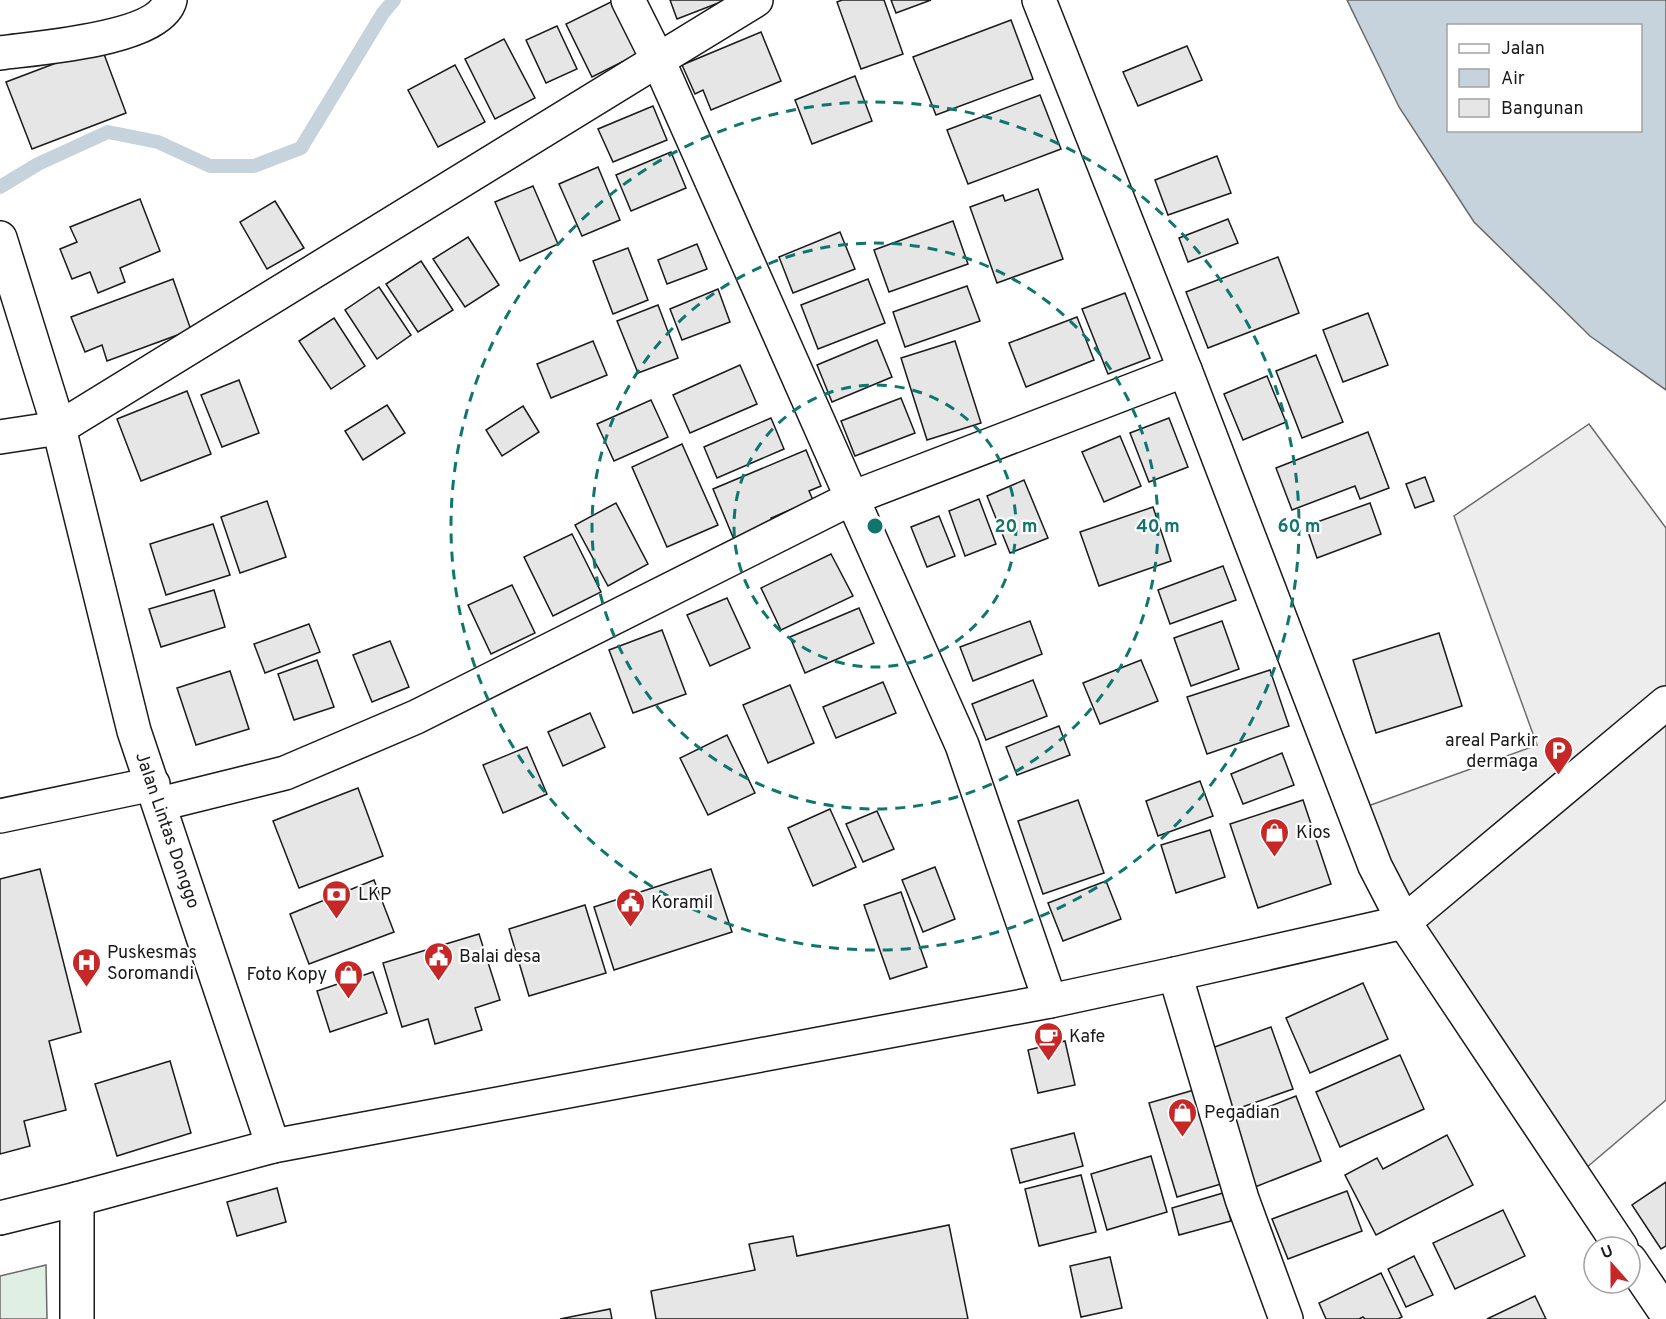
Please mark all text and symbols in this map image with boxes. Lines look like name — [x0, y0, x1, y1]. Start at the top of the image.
legend — [1447, 24, 1642, 132]
text: Jalan — [1501, 38, 1545, 61]
text: Air — [1501, 68, 1525, 91]
text: Bangunan — [1501, 98, 1584, 121]
centre of rings — [865, 516, 885, 536]
text: 20 m — [994, 516, 1038, 539]
text: 40 m — [1136, 516, 1180, 539]
text: 60 m — [1277, 516, 1321, 539]
place label: areal Parkir dermaga — [1445, 730, 1538, 774]
parking icon: areal Parkir dermaga — [1543, 734, 1575, 776]
street label: Jalan Lintas Donggo — [129, 749, 204, 912]
shop icon: Kios — [1259, 816, 1291, 858]
place label: Kios — [1296, 822, 1331, 845]
bank icon: LKP — [321, 878, 353, 920]
place label: LKP — [358, 884, 391, 907]
public building icon: Koramil — [614, 886, 646, 928]
place label: Koramil — [651, 892, 713, 915]
public building icon: Balai desa — [422, 940, 454, 982]
place label: Puskesmas Soromandi — [107, 942, 197, 986]
hospital icon: Puskesmas Soromandi — [70, 946, 102, 988]
place label: Balai desa — [459, 946, 541, 969]
shop icon: Foto Kopy — [332, 958, 364, 1000]
place label: Foto Kopy — [247, 964, 327, 987]
cafe icon: Kafe — [1032, 1020, 1064, 1062]
place label: Kafe — [1069, 1026, 1105, 1049]
shop icon: Pegadian — [1167, 1096, 1199, 1138]
place label: Pegadian — [1204, 1102, 1280, 1125]
north arrow — [1582, 1235, 1642, 1295]
text: U — [1598, 1241, 1616, 1264]

